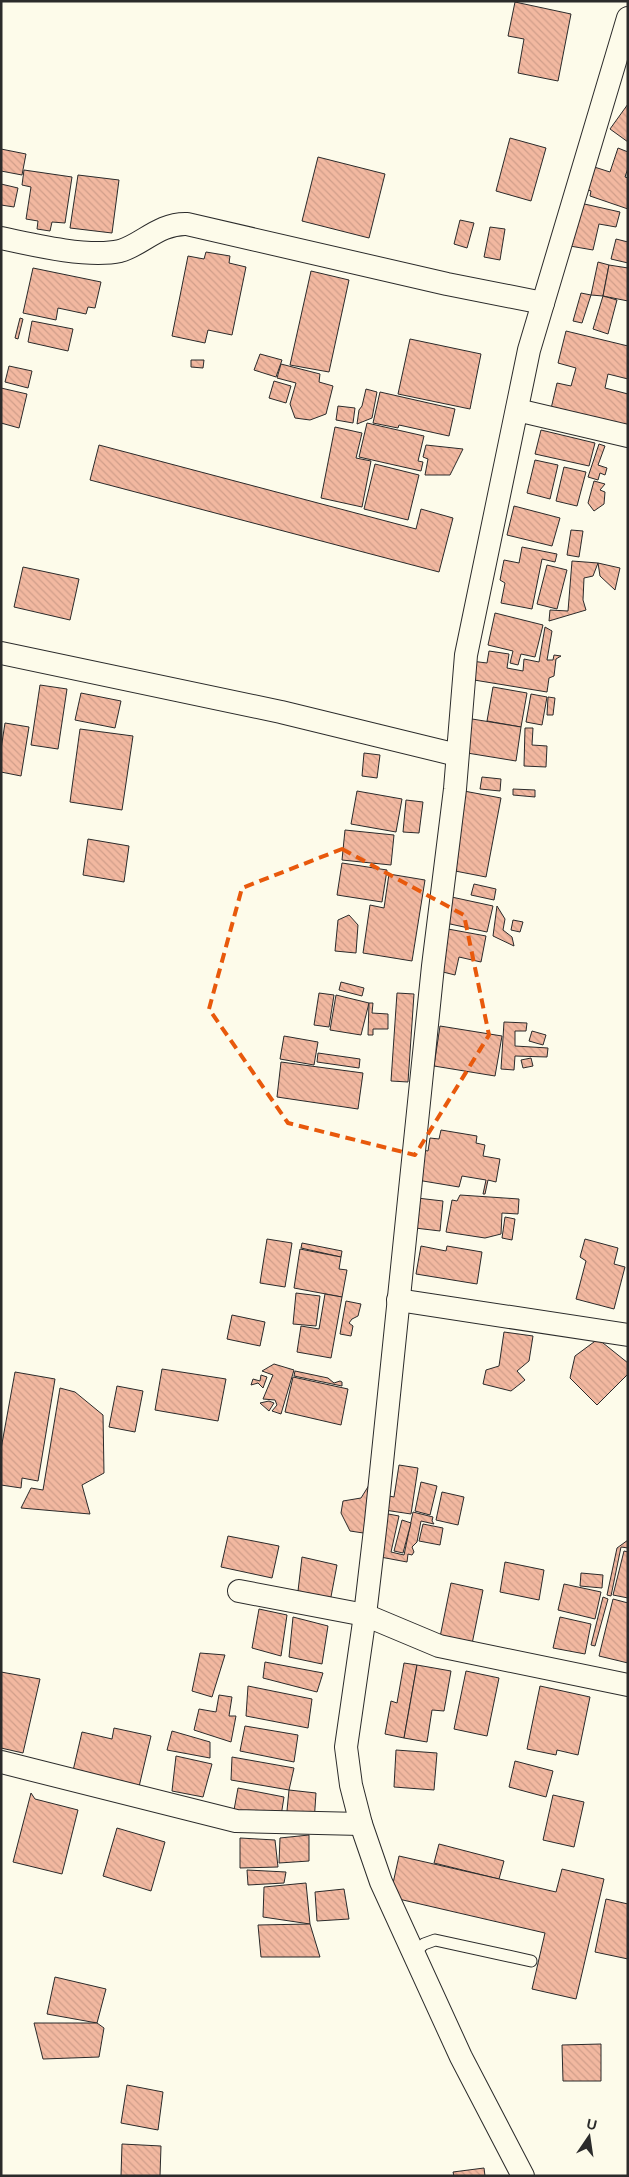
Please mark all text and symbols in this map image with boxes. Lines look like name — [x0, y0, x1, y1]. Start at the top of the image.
north arrow — [564, 2112, 614, 2162]
text: U — [585, 2115, 599, 2133]

